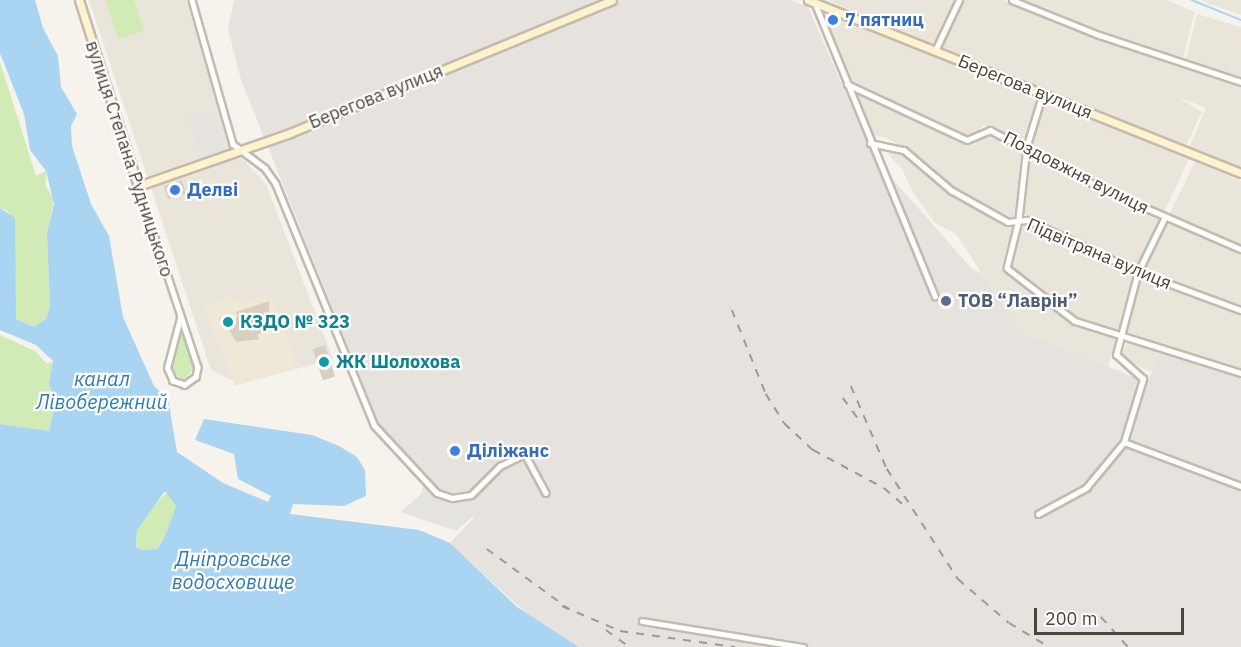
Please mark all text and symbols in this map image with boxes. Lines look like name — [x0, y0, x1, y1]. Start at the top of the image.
place label: 7 пятниц — [845, 9, 924, 31]
marker: 7 пятниц — [826, 13, 840, 27]
street label: вулиця Степана Рудницького — [81, 38, 177, 280]
street label: Берегова вулиця — [955, 50, 1095, 124]
street label: Берегова вулиця — [306, 60, 446, 134]
street label: Поздовжня вулиця — [1000, 127, 1152, 219]
place label: Делві — [187, 179, 238, 201]
marker: Делві — [168, 183, 182, 197]
street label: Підвітряна вулиця — [1023, 214, 1175, 294]
place label: ТОВ “Лаврін” — [958, 290, 1078, 312]
marker: ТОВ “Лаврін” — [939, 294, 953, 308]
place label: КЗДО № 323 — [240, 311, 350, 333]
marker: КЗДО № 323 — [221, 315, 235, 329]
place label: ЖК Шолохова — [336, 351, 460, 373]
marker: ЖК Шолохова — [317, 355, 331, 369]
water label: канал Лівобережний — [36, 366, 168, 413]
place label: Діліжанс — [467, 440, 549, 462]
marker: Діліжанс — [448, 444, 462, 458]
water label: Дніпровське водосховище — [172, 547, 294, 594]
scale bar — [1037, 596, 1187, 634]
text: 200 m — [1045, 607, 1097, 630]

